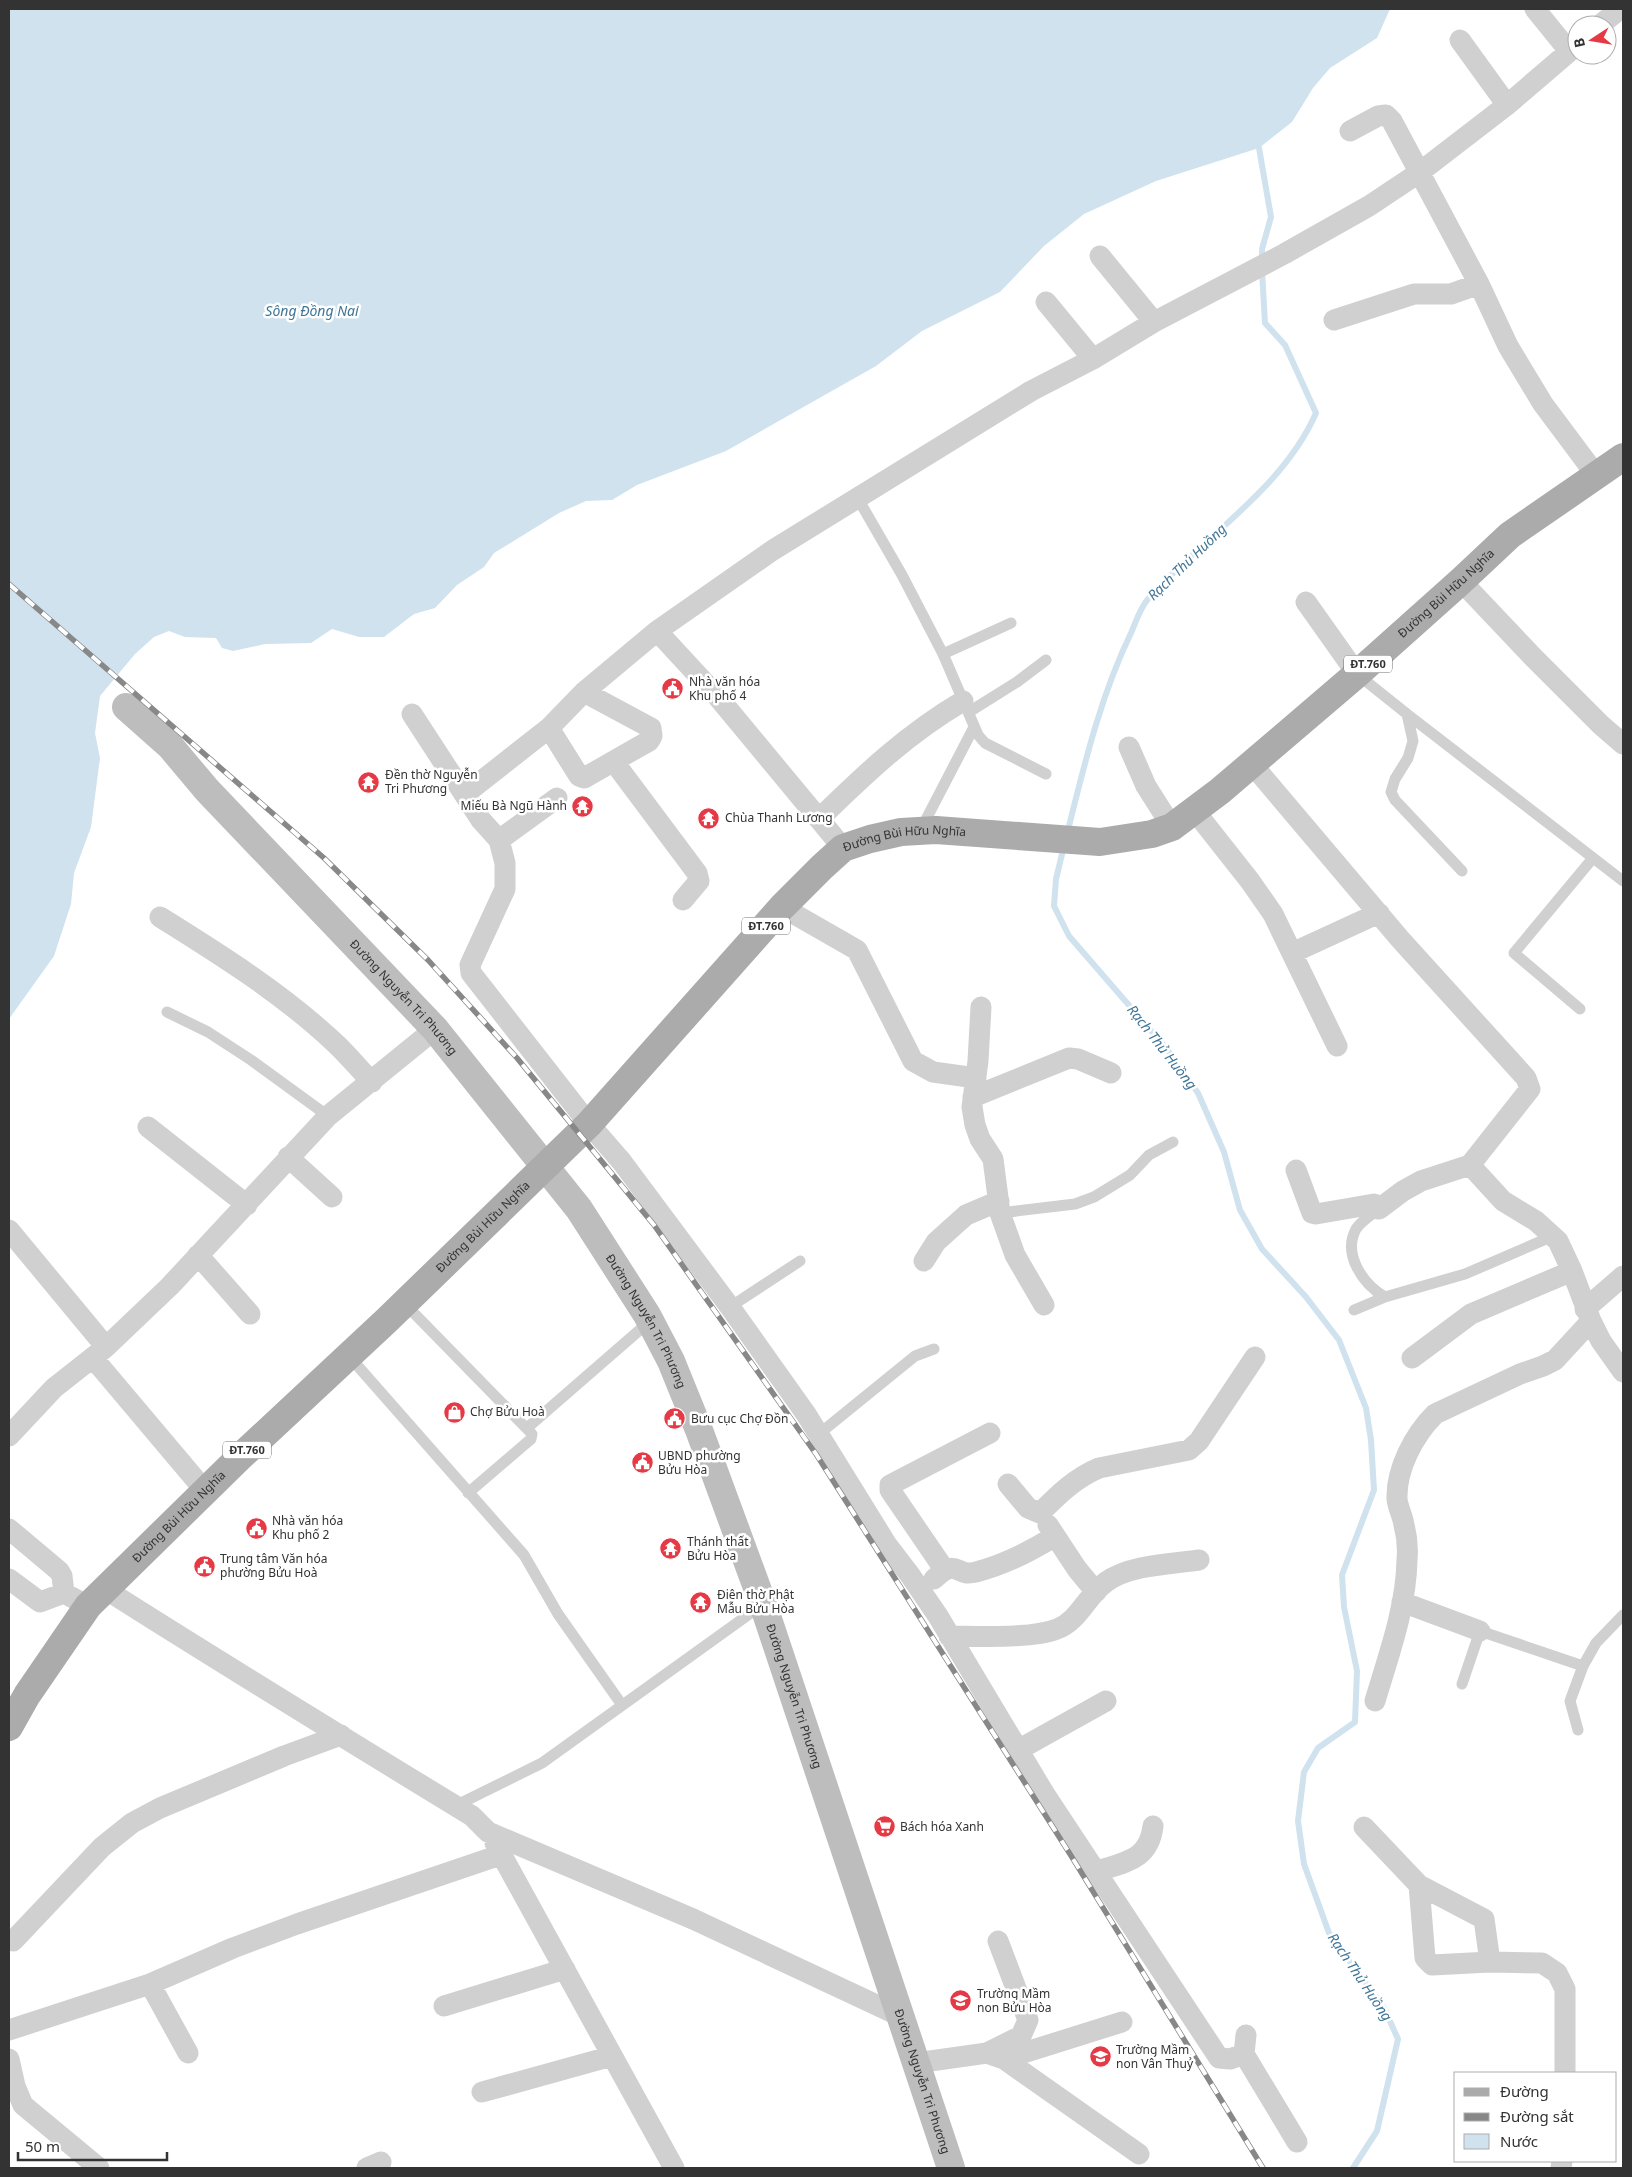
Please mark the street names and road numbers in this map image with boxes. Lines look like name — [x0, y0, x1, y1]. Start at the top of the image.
street label: Đường Bùi Hữu Nghĩa — [1394, 545, 1498, 642]
road number: ĐT.760 — [1344, 656, 1392, 672]
street label: Đường Bùi Hữu Nghĩa — [840, 821, 967, 855]
road number: ĐT.760 — [742, 918, 790, 934]
street label: Đường Nguyễn Tri Phương — [346, 936, 462, 1058]
street label: Đường Bùi Hữu Nghĩa — [432, 1177, 533, 1276]
street label: Đường Nguyễn Tri Phương — [602, 1250, 690, 1391]
road number: ĐT.760 — [223, 1442, 271, 1458]
street label: Đường Bùi Hữu Nghĩa — [128, 1467, 229, 1566]
street label: Đường Nguyễn Tri Phương — [762, 1621, 826, 1771]
street label: Đường Nguyễn Tri Phương — [891, 2006, 955, 2156]

